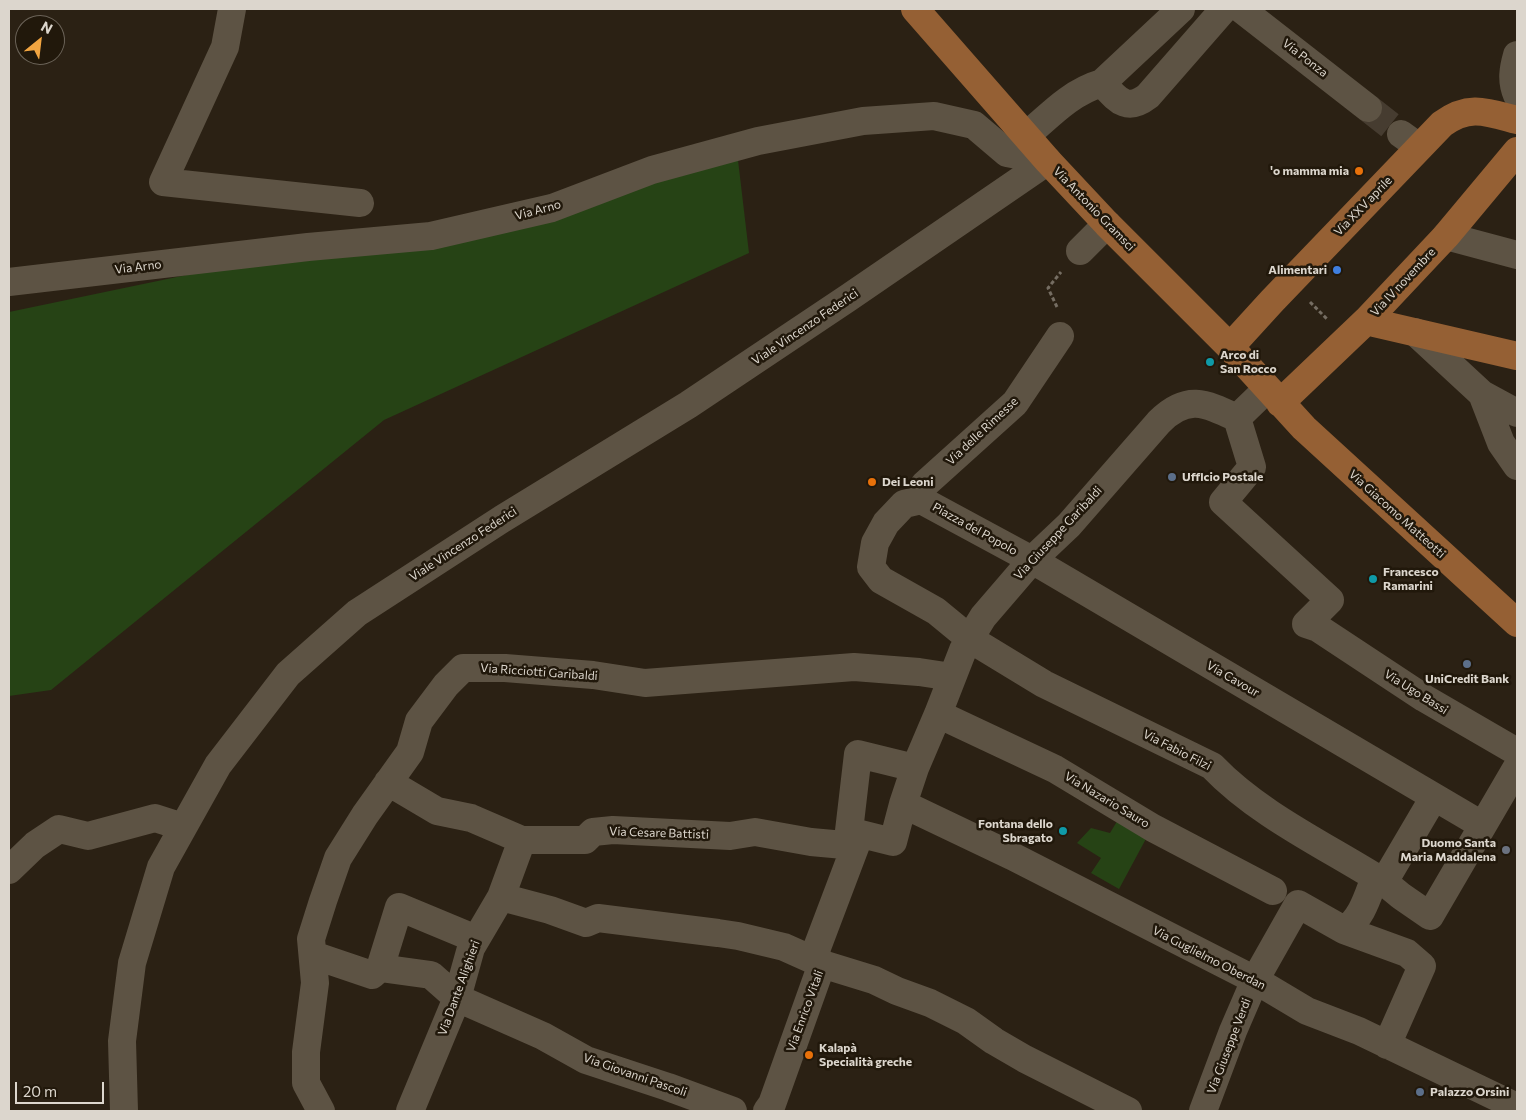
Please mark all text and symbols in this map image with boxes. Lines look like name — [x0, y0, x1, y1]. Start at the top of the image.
north arrow — [15, 15, 65, 65]
text: N — [38, 17, 56, 37]
street label: Via Ponza — [1279, 36, 1331, 80]
street label: Via Antonio Gramsci — [1050, 164, 1138, 254]
place label: 'o mamma mia — [1270, 164, 1349, 178]
marker: 'o mamma mia — [1353, 165, 1365, 177]
street label: Via XXV aprile — [1331, 173, 1395, 239]
street label: Via Arno — [513, 197, 563, 223]
street label: Via IV novembre — [1368, 245, 1438, 319]
street label: Via Arno — [114, 257, 162, 277]
place label: Alimentari — [1268, 263, 1327, 277]
marker: Alimentari — [1331, 264, 1343, 276]
street label: Viale Vincenzo Federici — [749, 286, 861, 368]
place label: Arco di San Rocco — [1220, 348, 1277, 376]
marker: Arco di San Rocco — [1204, 356, 1216, 368]
street label: Via delle Rimesse — [943, 394, 1021, 468]
street label: Via Giacomo Matteotti — [1346, 467, 1448, 561]
place label: Ufficio Postale — [1182, 470, 1263, 484]
marker: Ufficio Postale — [1166, 471, 1178, 483]
place label: Dei Leoni — [882, 475, 933, 489]
marker: Dei Leoni — [866, 476, 878, 488]
street label: Via Giuseppe Garibaldi — [1011, 483, 1105, 583]
street label: Piazza del Popolo — [930, 500, 1020, 558]
street label: Viale Vincenzo Federici — [407, 504, 519, 584]
place label: Francesco Ramarini — [1383, 565, 1439, 593]
marker: Francesco Ramarini — [1367, 573, 1379, 585]
street label: Via Cavour — [1204, 658, 1262, 700]
marker: UniCredit Bank — [1461, 658, 1473, 670]
street label: Via Ricciotti Garibaldi — [480, 661, 598, 683]
street label: Via Ugo Bassi — [1381, 667, 1451, 717]
place label: UniCredit Bank — [1425, 672, 1509, 686]
street label: Via Fabio Filzi — [1141, 727, 1213, 773]
street label: Via Nazario Sauro — [1062, 769, 1152, 831]
place label: Fontana dello Sbragato — [978, 817, 1053, 845]
street label: Via Cesare Battisti — [609, 824, 709, 842]
marker: Fontana dello Sbragato — [1057, 825, 1069, 837]
place label: Duomo Santa Maria Maddalena — [1400, 836, 1496, 864]
marker: Duomo Santa Maria Maddalena — [1500, 844, 1512, 856]
street label: Via Guglielmo Oberdan — [1150, 923, 1268, 993]
street label: Via Dante Alighieri — [435, 938, 483, 1038]
street label: Via Enrico Vitali — [784, 968, 826, 1054]
street label: Via Giuseppe Verdi — [1204, 996, 1254, 1096]
place label: Kalapà Specialità greche — [819, 1041, 912, 1069]
marker: Kalapà Specialità greche — [803, 1049, 815, 1061]
street label: Via Giovanni Pascoli — [581, 1051, 689, 1099]
scale bar — [18, 1072, 106, 1104]
text: 20 m — [23, 1082, 57, 1100]
place label: Palazzo Orsini — [1430, 1085, 1509, 1099]
marker: Palazzo Orsini — [1414, 1086, 1426, 1098]

